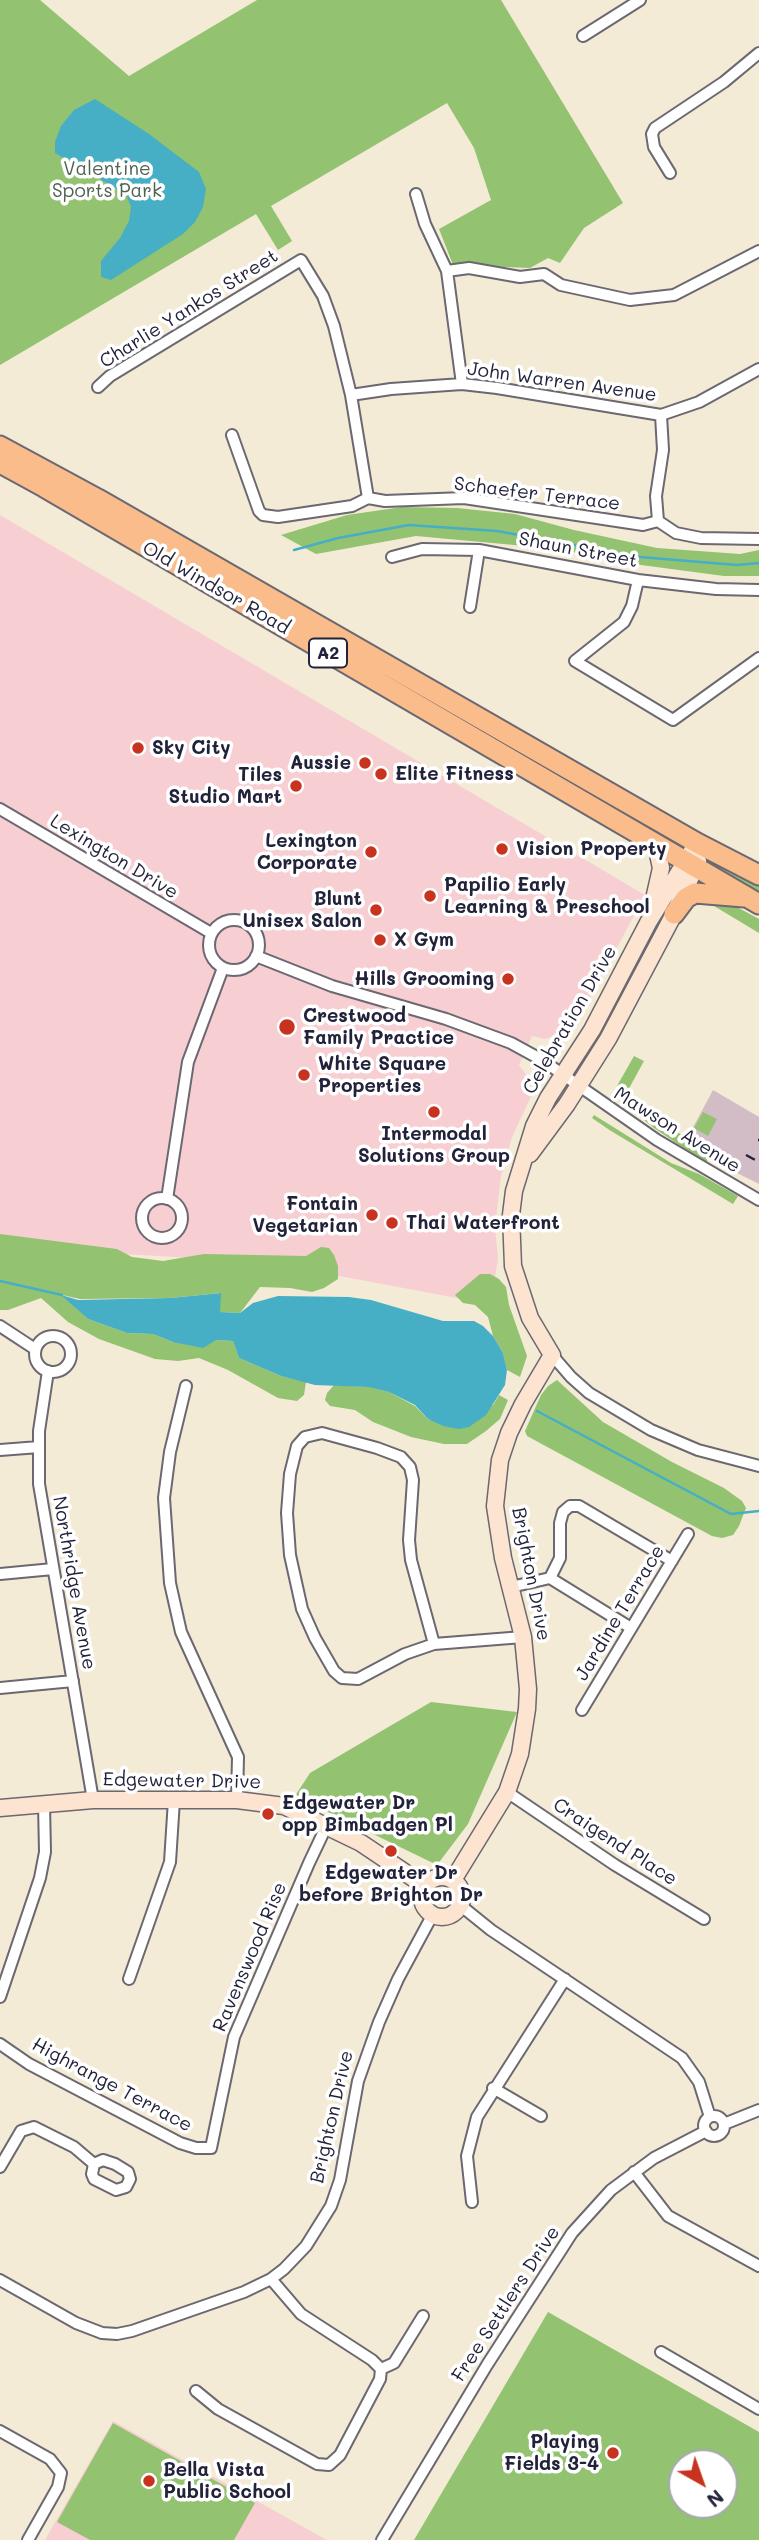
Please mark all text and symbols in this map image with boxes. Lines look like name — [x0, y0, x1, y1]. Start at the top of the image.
park label: Valentine Sports Park — [52, 158, 162, 202]
street label: Charlie Yankos Street — [96, 245, 282, 373]
street label: John Warren Avenue — [466, 357, 658, 407]
street label: Schaefer Terrace — [453, 473, 621, 515]
street label: Shaun Street — [517, 527, 639, 573]
street label: Old Windsor Road — [138, 537, 294, 639]
road number: A2 — [309, 638, 347, 668]
place label: Sky City — [152, 737, 231, 759]
marker: Sky City — [130, 740, 146, 756]
place label: Aussie — [290, 752, 351, 774]
marker: Aussie — [357, 755, 373, 771]
place label: Elite Fitness — [395, 763, 514, 785]
place label: Tiles Studio Mart — [169, 764, 282, 808]
marker: Elite Fitness — [373, 766, 389, 782]
marker: Tiles Studio Mart — [288, 778, 304, 794]
street label: Lexington Drive — [46, 810, 182, 904]
place label: Lexington Corporate — [257, 830, 357, 874]
place label: Vision Property — [516, 838, 667, 860]
marker: Vision Property — [494, 841, 510, 857]
marker: Lexington Corporate — [363, 844, 379, 860]
place label: Papilio Early Learning & Preschool — [444, 874, 650, 918]
place label: Blunt Unisex Salon — [242, 888, 362, 932]
marker: Papilio Early Learning & Preschool — [422, 888, 438, 904]
marker: Blunt Unisex Salon — [368, 902, 384, 918]
place label: X Gym — [394, 929, 454, 951]
marker: X Gym — [372, 932, 388, 948]
street label: Celebration Drive — [518, 942, 622, 1098]
place label: Hills Grooming — [354, 968, 494, 990]
marker: Hills Grooming — [500, 971, 516, 987]
place label: Crestwood Family Practice — [303, 1005, 454, 1049]
marker: Crestwood Family Practice — [277, 1017, 297, 1037]
place label: White Square Properties — [318, 1053, 446, 1097]
marker: White Square Properties — [296, 1067, 312, 1083]
street label: Mawson Avenue — [610, 1082, 744, 1178]
marker: Intermodal Solutions Group — [426, 1104, 442, 1120]
place label: Intermodal Solutions Group — [358, 1123, 510, 1167]
place label: Fontain Vegetarian — [252, 1193, 358, 1237]
marker: Fontain Vegetarian — [364, 1207, 380, 1223]
place label: Thai Waterfront — [406, 1212, 560, 1234]
marker: Thai Waterfront — [384, 1215, 400, 1231]
street label: Northridge Avenue — [48, 1494, 100, 1672]
street label: Brighton Drive — [507, 1505, 555, 1643]
street label: Jardine Terrace — [571, 1541, 669, 1685]
street label: Edgewater Drive — [103, 1768, 261, 1794]
place label: Edgewater Dr opp Bimbadgen Pl — [282, 1792, 453, 1836]
street label: Craigend Place — [549, 1793, 681, 1891]
marker: Edgewater Dr opp Bimbadgen Pl — [260, 1806, 276, 1822]
marker: Edgewater Dr before Brighton Dr — [383, 1843, 399, 1859]
place label: Edgewater Dr before Brighton Dr — [299, 1862, 483, 1906]
street label: Ravenswood Rise — [208, 1879, 292, 2035]
street label: Highrange Terrace — [28, 2033, 196, 2137]
street label: Brighton Drive — [306, 2049, 358, 2185]
street label: Free Settlers Drive — [447, 2222, 565, 2386]
place label: Playing Fields 3-4 — [504, 2431, 599, 2475]
marker: Playing Fields 3-4 — [605, 2445, 621, 2461]
north arrow — [668, 2449, 738, 2519]
place label: Bella Vista Public School — [163, 2459, 291, 2503]
marker: Bella Vista Public School — [141, 2473, 157, 2489]
text: N — [702, 2485, 729, 2513]

